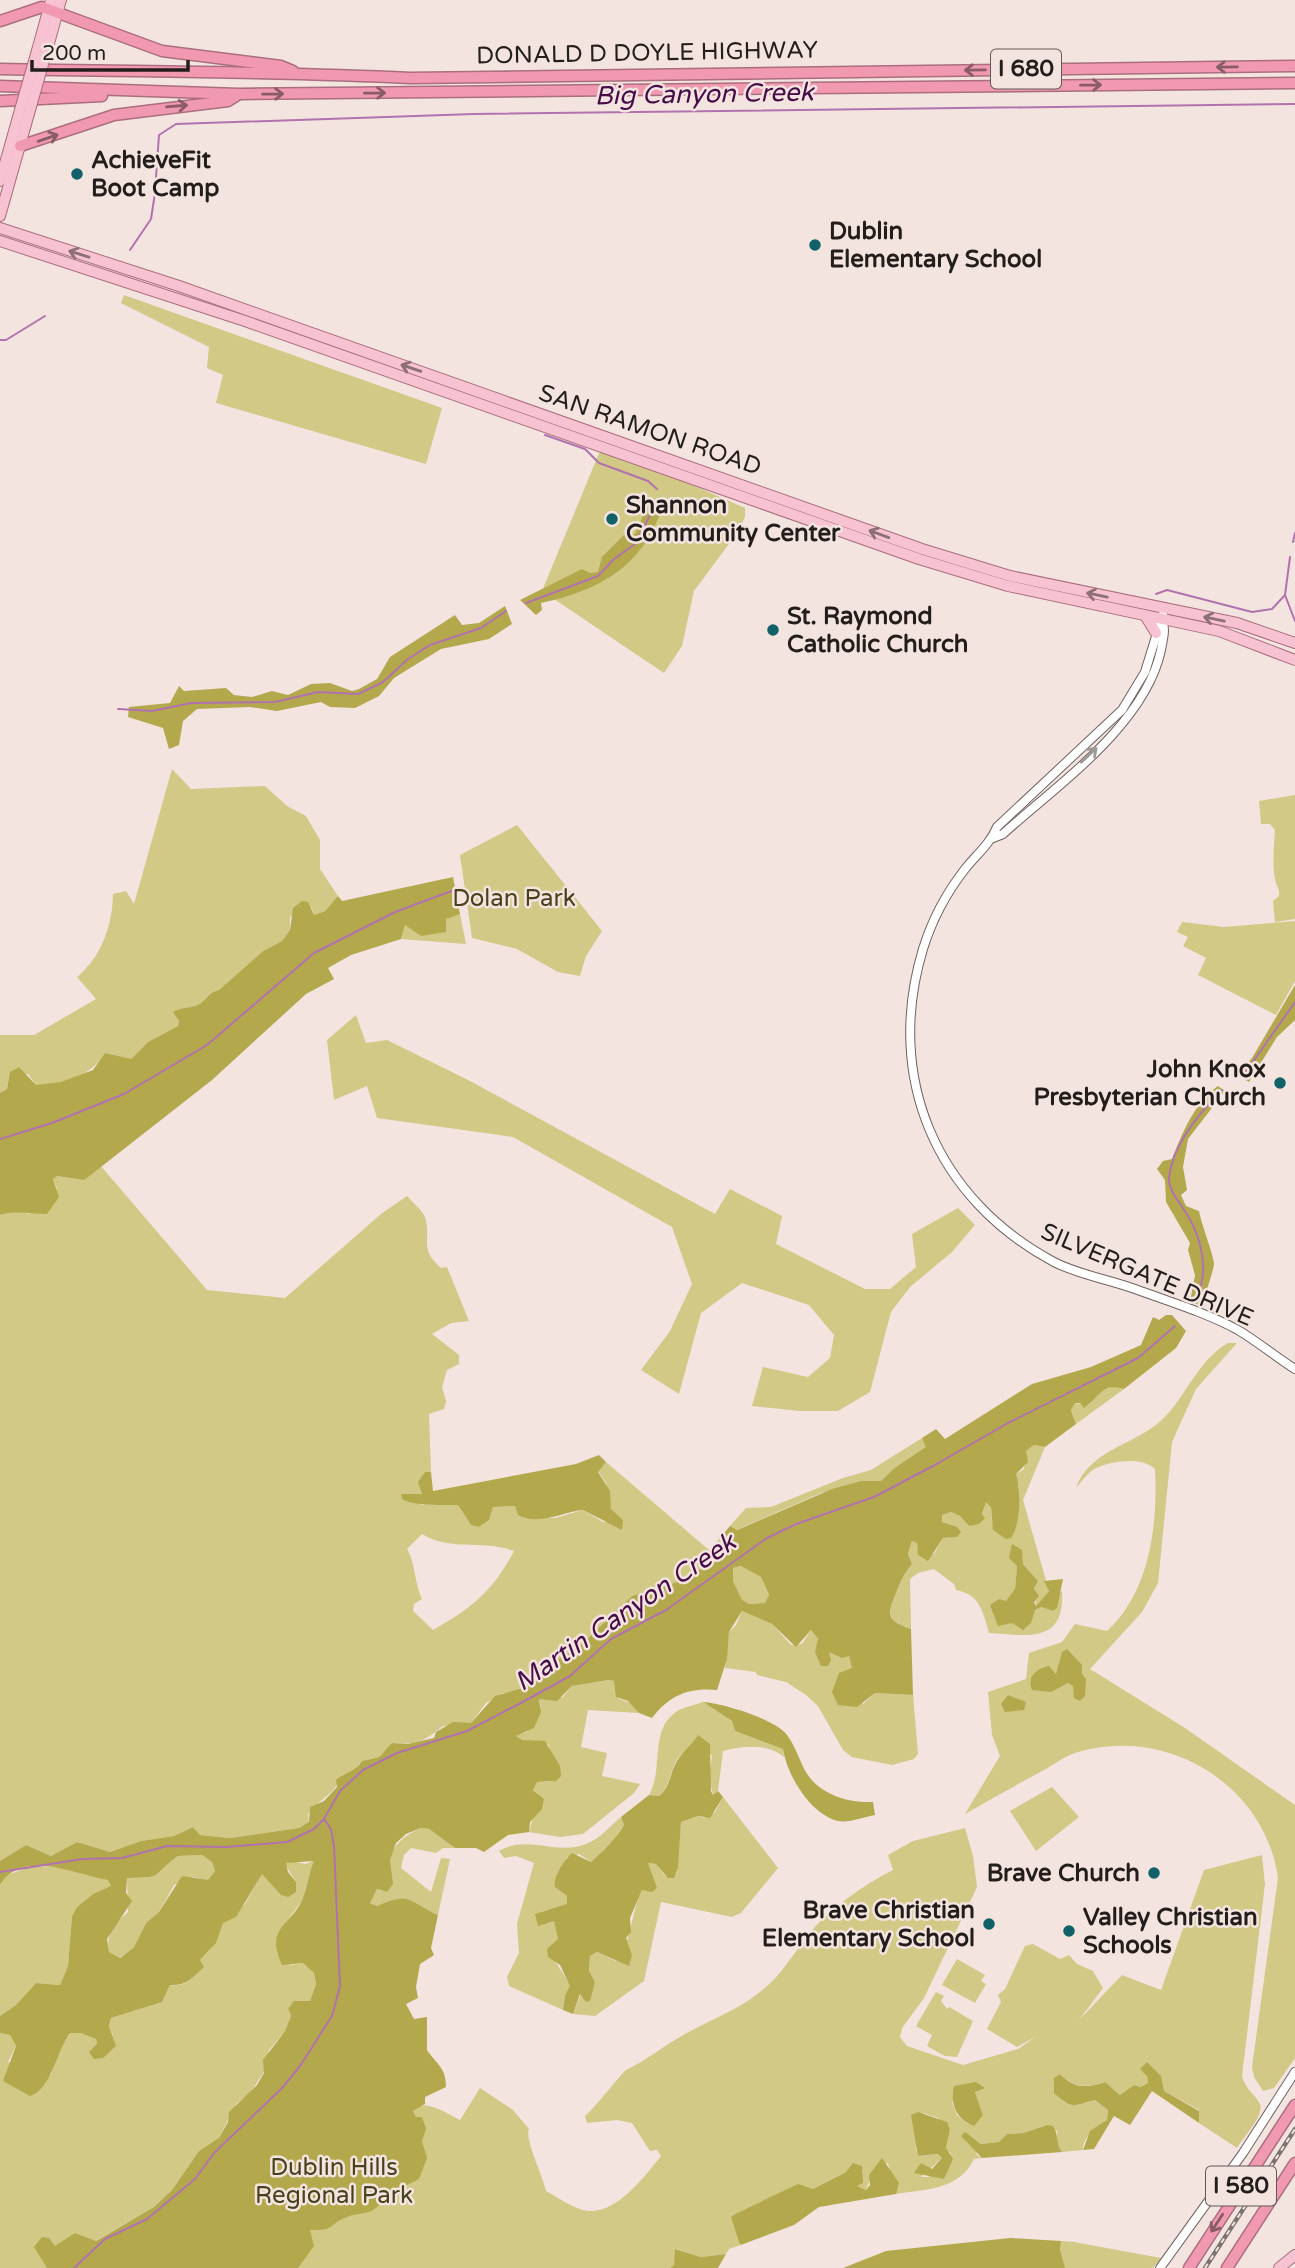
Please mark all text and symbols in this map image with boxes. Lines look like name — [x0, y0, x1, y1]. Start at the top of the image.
scale bar — [32, 28, 187, 72]
street label: DONALD D DOYLE HIGHWAY — [476, 36, 818, 70]
text: 200 m — [42, 41, 106, 66]
road number: I 680 — [991, 50, 1061, 88]
one-way arrow — [1216, 60, 1239, 74]
one-way arrow — [964, 63, 987, 76]
water label: Big Canyon Creek — [594, 77, 816, 111]
one-way arrow — [1079, 78, 1102, 92]
one-way arrow — [363, 86, 386, 100]
one-way arrow — [261, 87, 284, 101]
one-way arrow — [165, 99, 188, 112]
one-way arrow — [36, 131, 58, 143]
place label: AchieveFit Boot Camp — [91, 146, 219, 203]
marker: AchieveFit Boot Camp — [69, 166, 85, 182]
place label: Dublin Elementary School — [829, 217, 1042, 274]
marker: Dublin Elementary School — [807, 237, 823, 253]
one-way arrow — [69, 247, 91, 259]
one-way arrow — [400, 361, 422, 373]
street label: SAN RAMON ROAD — [535, 378, 765, 482]
place label: Shannon Community Center — [626, 491, 841, 548]
marker: Shannon Community Center — [604, 511, 620, 527]
one-way arrow — [868, 526, 890, 539]
one-way arrow — [1086, 587, 1109, 601]
place label: St. Raymond Catholic Church — [787, 602, 968, 659]
one-way arrow — [1203, 611, 1226, 625]
marker: St. Raymond Catholic Church — [765, 622, 781, 638]
one-way arrow — [1080, 747, 1097, 764]
park label: Dolan Park — [452, 884, 576, 913]
place label: John Knox Presbyterian Church — [1034, 1055, 1266, 1112]
marker: John Knox Presbyterian Church — [1272, 1075, 1288, 1091]
street label: SILVERGATE DRIVE — [1036, 1217, 1258, 1333]
water label: Martin Canyon Creek — [508, 1525, 743, 1698]
place label: Brave Church — [987, 1859, 1140, 1888]
marker: Brave Church — [1146, 1865, 1162, 1881]
place label: Brave Christian Elementary School — [762, 1896, 975, 1953]
place label: Valley Christian Schools — [1083, 1903, 1258, 1960]
marker: Brave Christian Elementary School — [981, 1916, 997, 1932]
marker: Valley Christian Schools — [1061, 1923, 1077, 1939]
park label: Dublin Hills Regional Park — [255, 2153, 413, 2210]
road number: I 580 — [1206, 2166, 1276, 2206]
one-way arrow — [1209, 2213, 1223, 2233]

